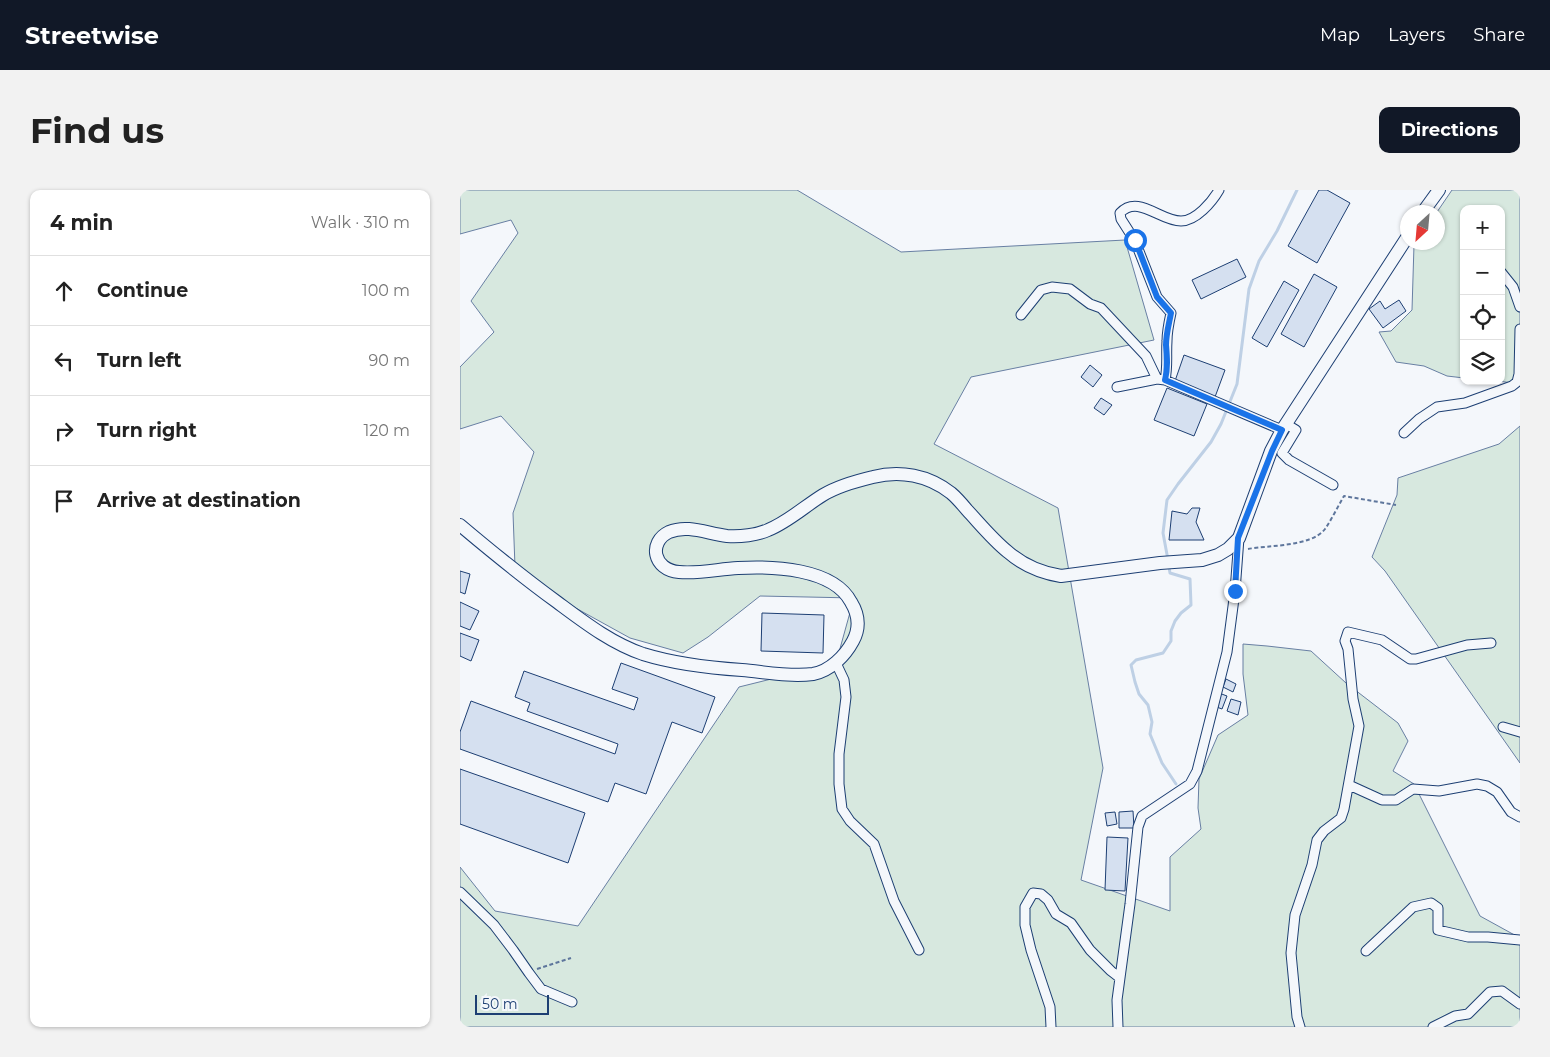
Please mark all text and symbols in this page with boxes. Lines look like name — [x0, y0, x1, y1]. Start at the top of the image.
text: Streetwise — [25, 21, 159, 50]
text: Map — [1320, 24, 1360, 46]
text: Layers — [1388, 24, 1445, 46]
text: Share — [1473, 24, 1525, 46]
button: Directions — [1379, 107, 1520, 153]
text: Find us — [30, 109, 164, 152]
north arrow — [1400, 205, 1445, 250]
map controls — [1460, 205, 1505, 385]
button: + — [1460, 205, 1505, 250]
text: 4 min — [50, 210, 113, 235]
text: Walk · 310 m — [311, 213, 410, 232]
route start — [1124, 229, 1147, 252]
button: − — [1460, 250, 1505, 295]
icon: ahead — [50, 277, 78, 305]
text: Continue — [97, 279, 188, 302]
text: 100 m — [362, 281, 410, 300]
button: locate — [1460, 295, 1505, 340]
button: layers — [1460, 340, 1505, 385]
icon: left — [50, 347, 78, 375]
text: Turn left — [97, 349, 182, 372]
text: 90 m — [368, 351, 410, 370]
icon: right — [50, 417, 78, 445]
text: Turn right — [97, 419, 197, 442]
text: 120 m — [363, 421, 410, 440]
icon: arrive — [50, 487, 78, 515]
text: Arrive at destination — [97, 489, 301, 512]
route end — [1224, 580, 1247, 603]
scale bar — [475, 992, 549, 1015]
text: 50 m — [482, 995, 518, 1013]

